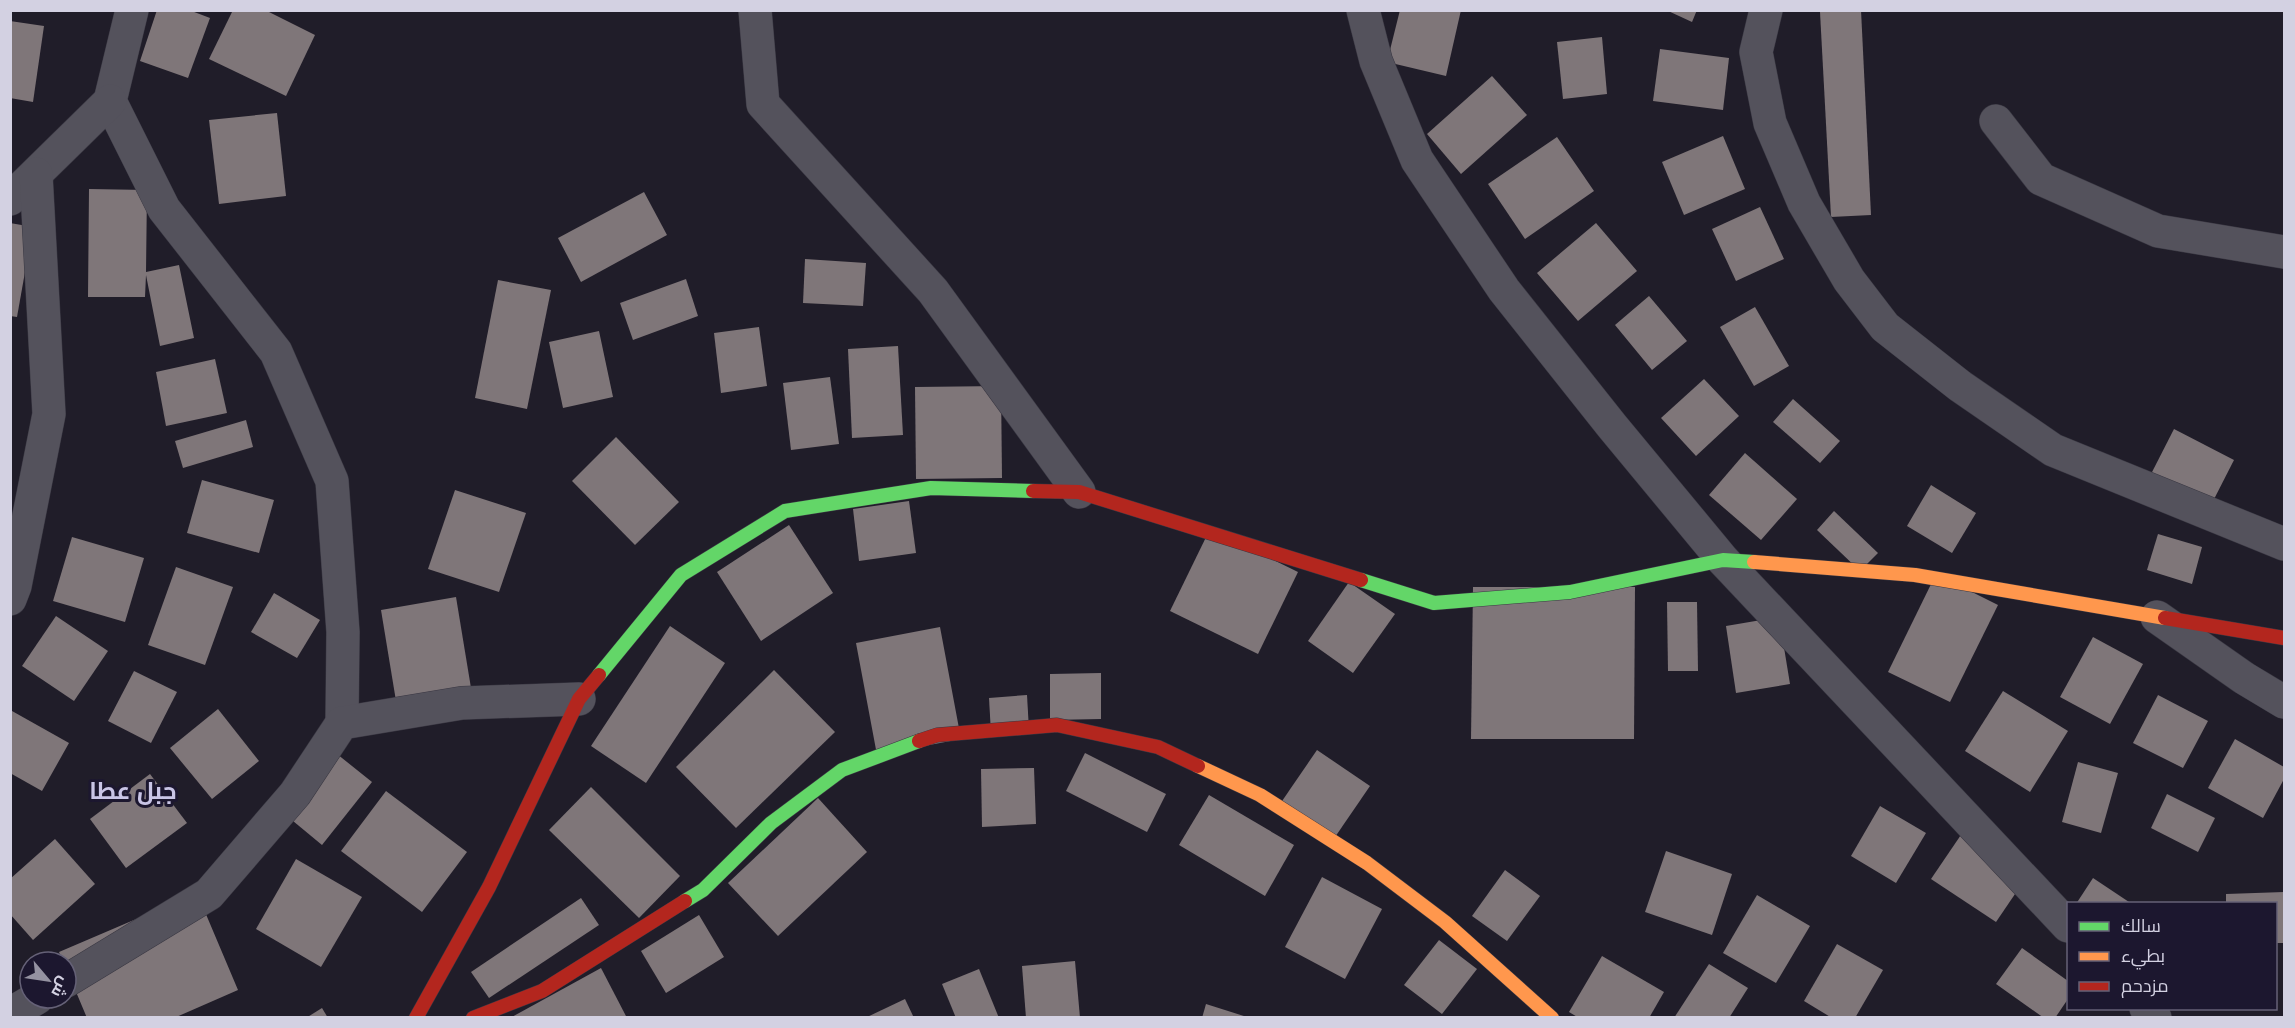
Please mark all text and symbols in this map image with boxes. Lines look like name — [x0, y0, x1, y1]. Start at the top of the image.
district label: جبل عطا — [89, 775, 177, 807]
legend — [2067, 902, 2277, 1010]
text: سالك — [2121, 914, 2161, 938]
text: بطيء — [2121, 944, 2165, 970]
north arrow — [18, 950, 78, 1010]
text: ش — [46, 972, 75, 1001]
text: مزدحم — [2121, 974, 2169, 998]

